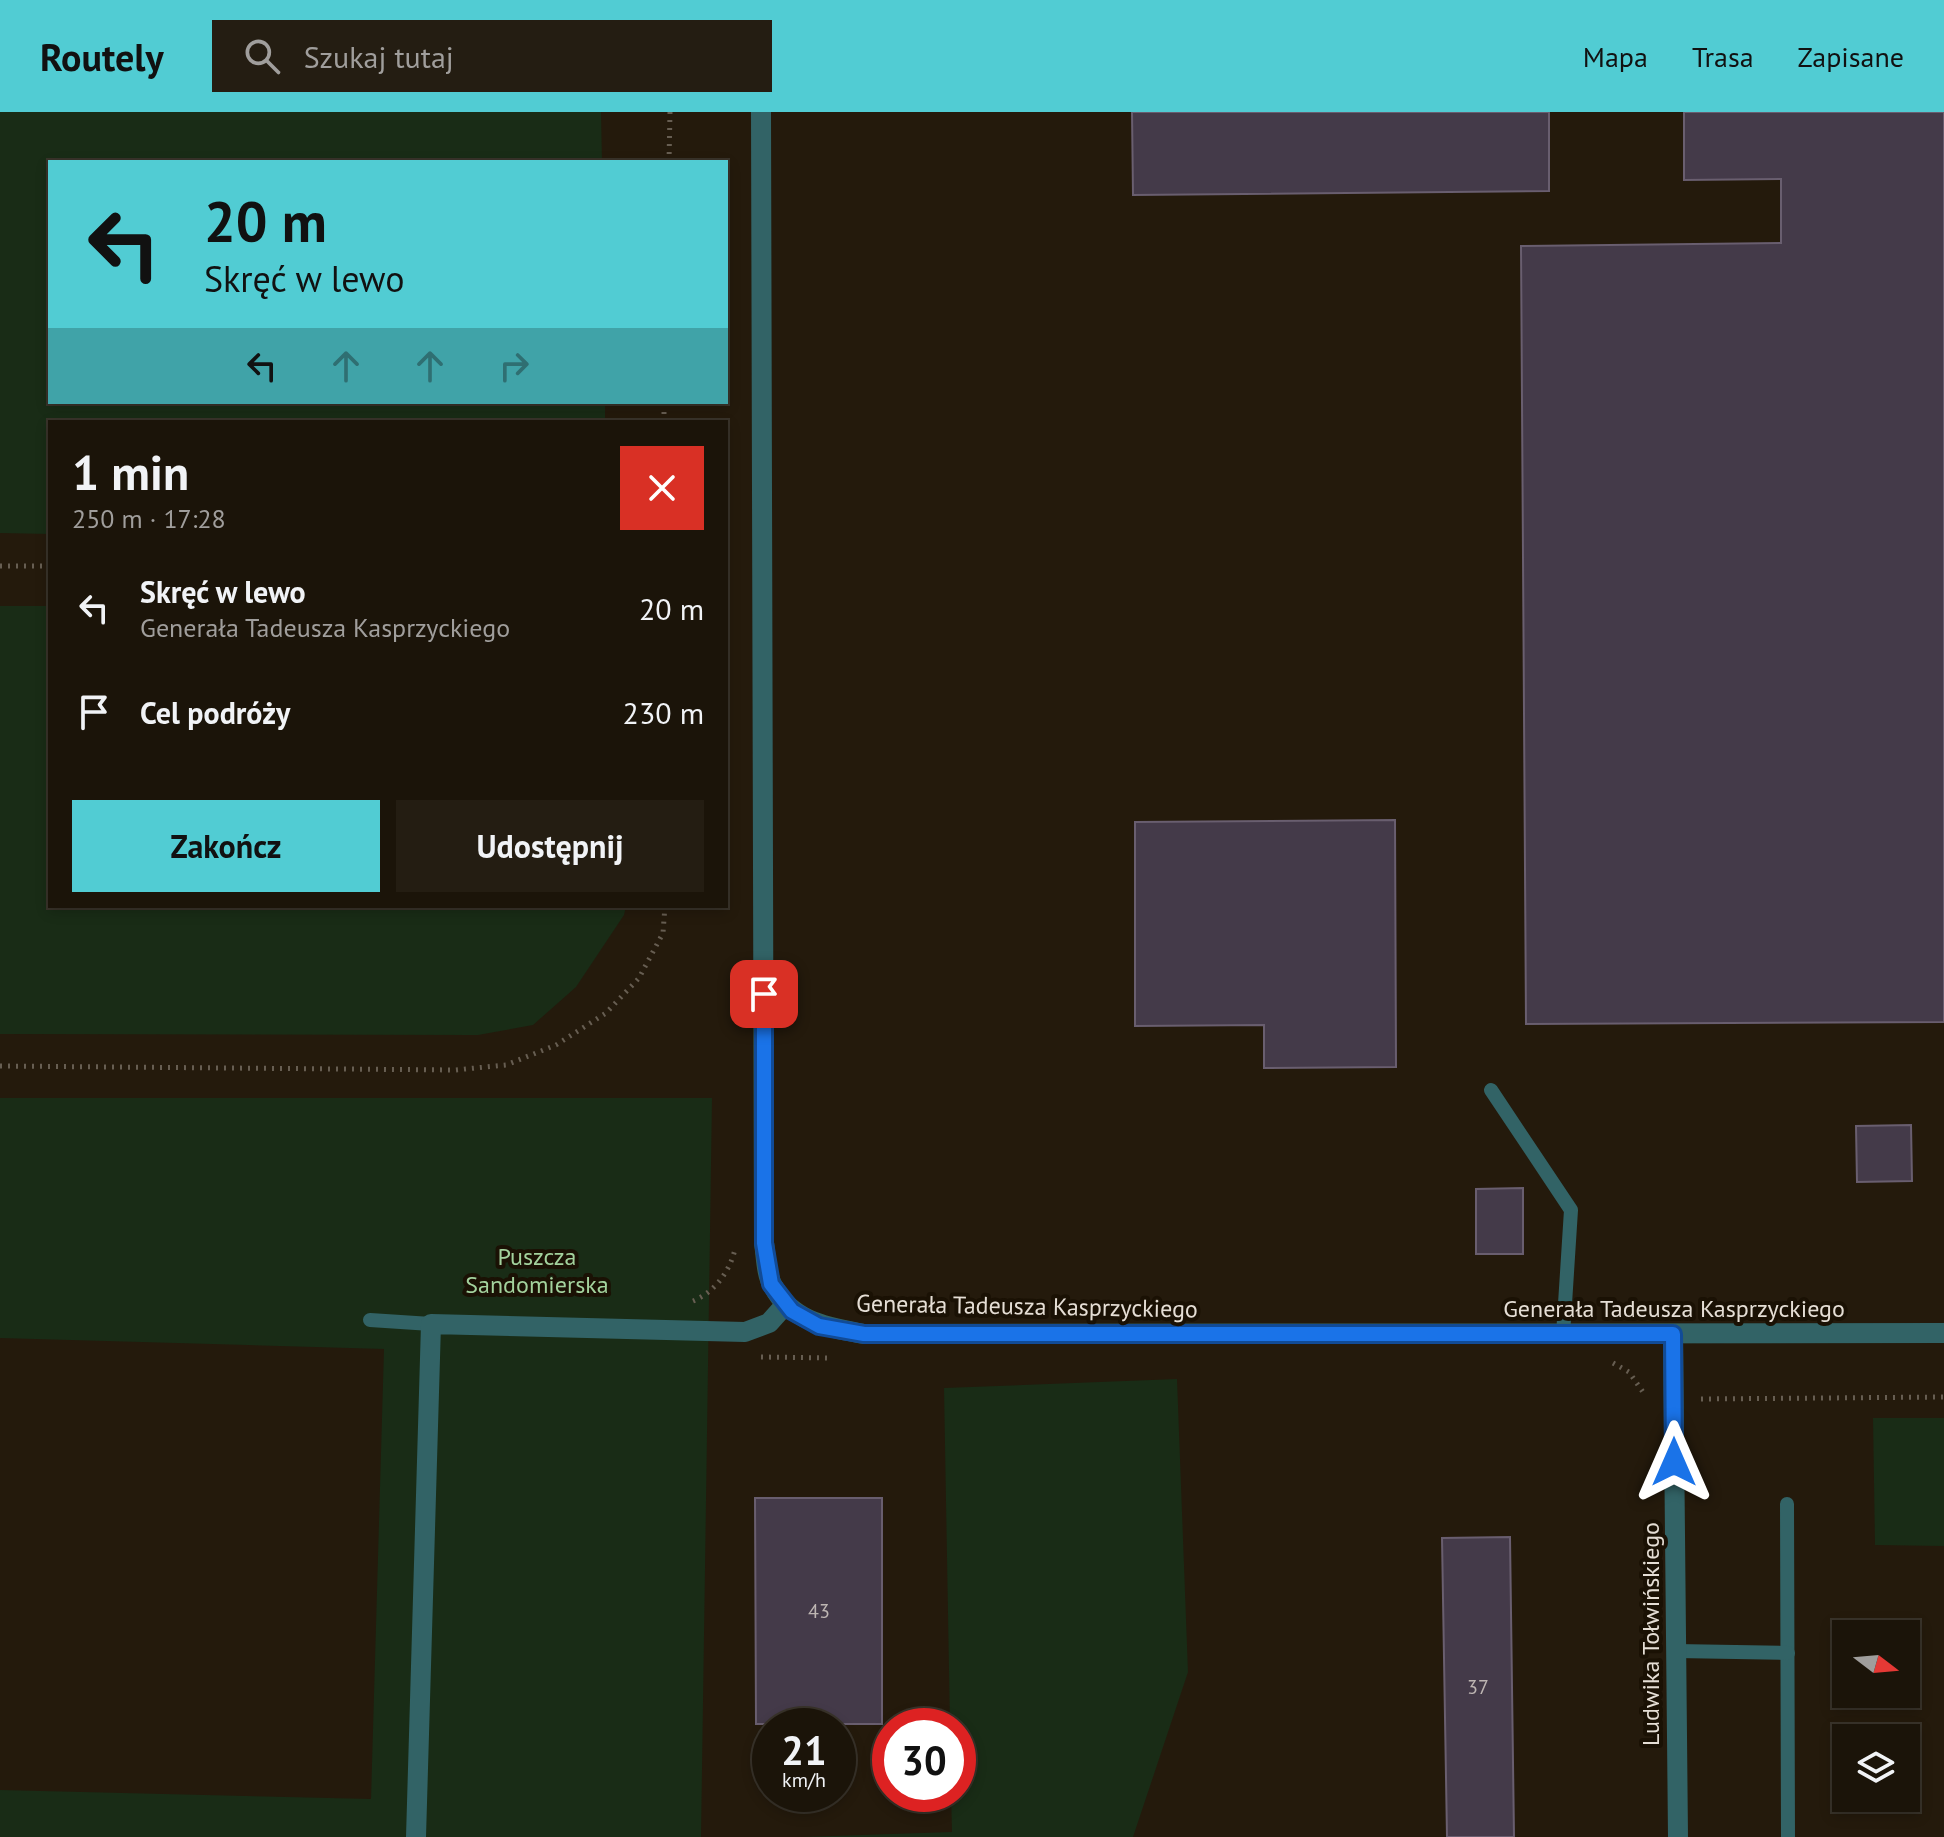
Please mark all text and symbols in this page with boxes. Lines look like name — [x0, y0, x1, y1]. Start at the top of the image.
search box — [212, 20, 772, 92]
text: Routely — [40, 32, 164, 81]
icon: search — [240, 34, 284, 78]
text: Szukaj tutaj — [304, 37, 454, 76]
text: Mapa — [1583, 38, 1648, 75]
text: Trasa — [1692, 38, 1754, 75]
text: Zapisane — [1798, 38, 1904, 75]
text: 20 m — [204, 185, 327, 257]
icon: left — [72, 192, 176, 296]
text: Skręć w lewo — [204, 255, 404, 302]
icon: left — [240, 344, 284, 388]
icon: ahead — [324, 344, 368, 388]
icon: ahead — [408, 344, 452, 388]
icon: right — [492, 344, 536, 388]
text: 1 min — [72, 441, 189, 503]
button: close — [620, 446, 704, 530]
text: 250 m · 17:28 — [72, 502, 226, 535]
text: Skręć w lewo — [140, 572, 306, 611]
icon: left — [72, 586, 116, 630]
text: 20 m — [639, 589, 704, 628]
text: Generała Tadeusza Kasprzyckiego — [140, 611, 510, 644]
icon: arrive — [72, 690, 116, 734]
text: Cel podróży — [140, 693, 290, 732]
text: 230 m — [623, 693, 704, 732]
button: Zakończ — [72, 800, 380, 892]
button: Udostępnij — [396, 800, 704, 892]
pin — [730, 960, 798, 1028]
icon: arrive — [742, 972, 786, 1016]
park label: Puszcza Sandomierska — [465, 1241, 609, 1300]
street label: Generała Tadeusza Kasprzyckiego — [856, 1288, 1198, 1324]
street label: Generała Tadeusza Kasprzyckiego — [1503, 1293, 1845, 1324]
position arrow — [1632, 1420, 1716, 1504]
street label: Ludwika Tołwińskiego — [1635, 1522, 1666, 1746]
house number: 43 — [808, 1598, 830, 1624]
north arrow — [1832, 1620, 1920, 1708]
map controls — [1832, 1620, 1920, 1812]
house number: 37 — [1467, 1674, 1489, 1700]
speed limit sign: 30 — [872, 1708, 976, 1812]
text: 21 — [781, 1724, 827, 1776]
button: layers — [1832, 1724, 1920, 1812]
text: km/h — [782, 1767, 826, 1793]

